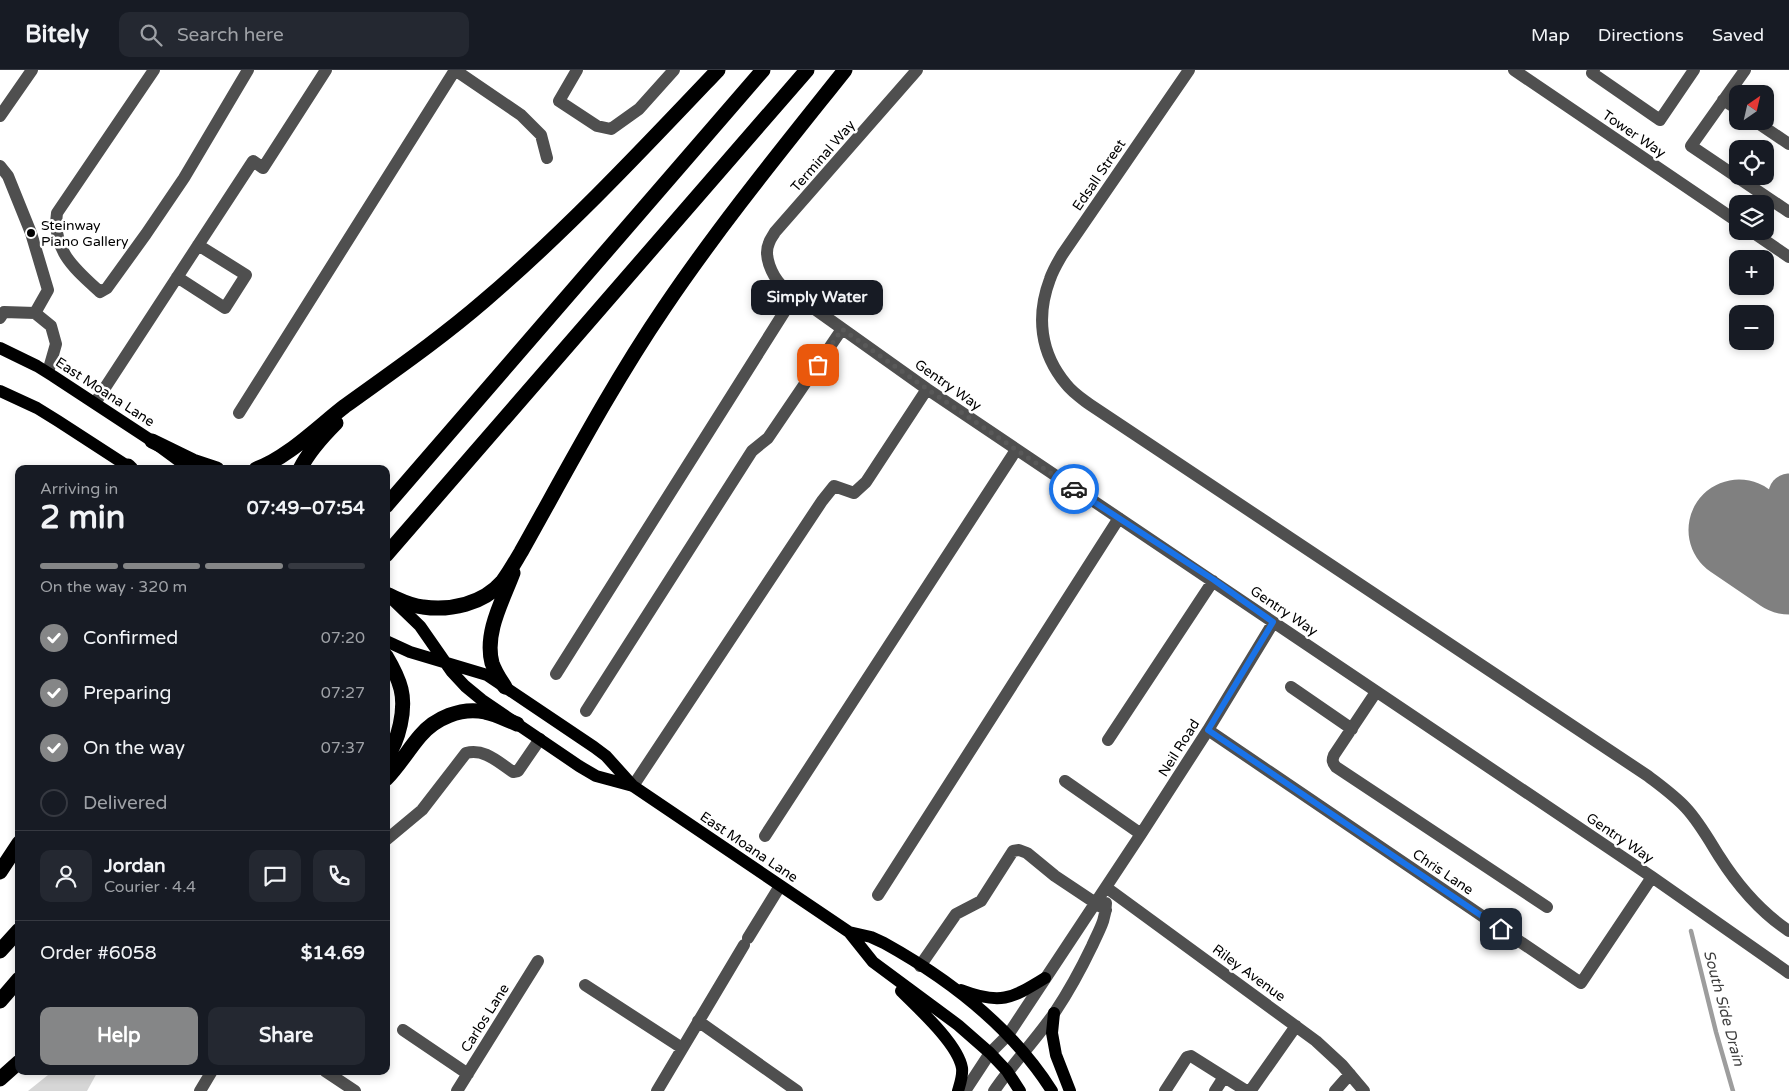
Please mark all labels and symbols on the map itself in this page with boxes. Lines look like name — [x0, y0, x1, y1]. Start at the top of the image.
north arrow — [1729, 85, 1774, 130]
street label: Tower Way — [1599, 107, 1669, 162]
street label: Terminal Way — [787, 116, 859, 195]
street label: Edsall Street — [1069, 135, 1130, 214]
place label: Steinway Piano Gallery — [41, 217, 129, 250]
marker: Steinway Piano Gallery — [25, 227, 37, 239]
callout: Simply Water — [752, 280, 884, 315]
pin — [797, 344, 839, 386]
street label: East Moana Lane — [52, 354, 158, 430]
street label: Gentry Way — [911, 356, 985, 414]
courier — [1049, 464, 1099, 514]
street label: Gentry Way — [1247, 582, 1321, 640]
street label: Neil Road — [1155, 716, 1203, 780]
street label: East Moana Lane — [697, 808, 801, 886]
street label: Gentry Way — [1583, 809, 1657, 867]
street label: Chris Lane — [1409, 845, 1477, 899]
pin — [1480, 908, 1522, 950]
street label: Riley Avenue — [1209, 941, 1289, 1005]
water label: South Side Drain — [1700, 948, 1748, 1069]
street label: Carlos Lane — [457, 980, 513, 1055]

